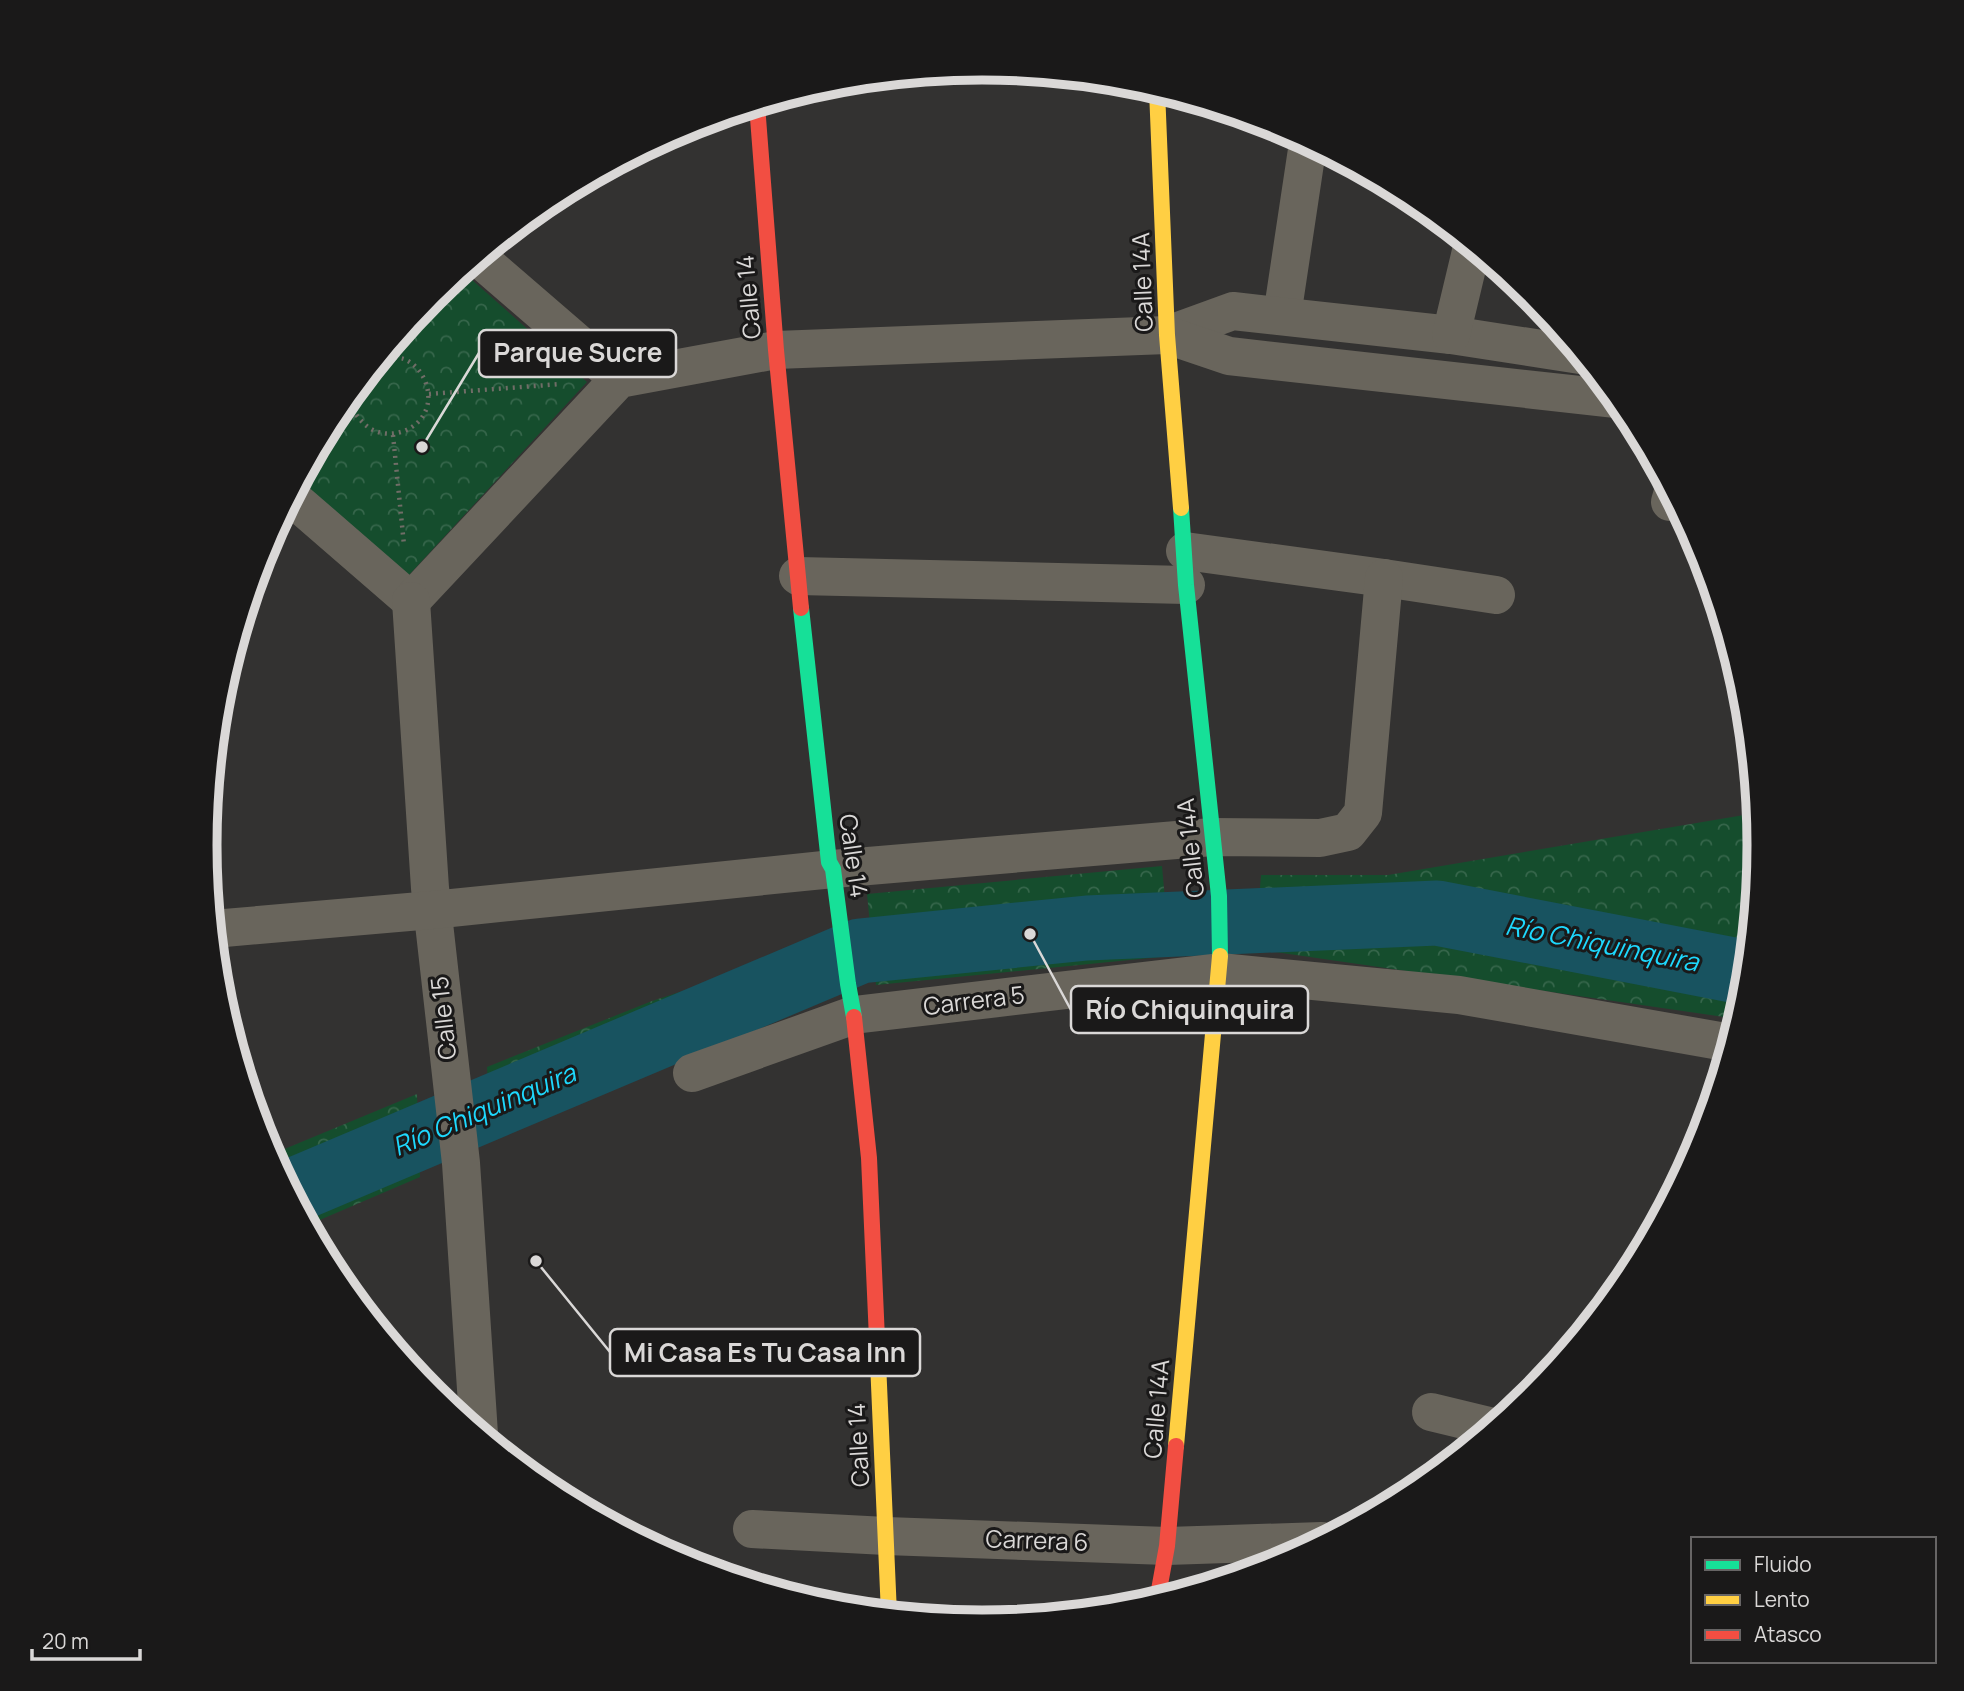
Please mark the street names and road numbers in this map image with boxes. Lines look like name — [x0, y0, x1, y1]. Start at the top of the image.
street label: Calle 14A — [1123, 232, 1160, 332]
street label: Calle 14 — [727, 254, 768, 340]
street label: Calle 14A — [1168, 797, 1211, 899]
street label: Calle 14 — [832, 812, 877, 900]
street label: Calle 15 — [422, 975, 463, 1062]
street label: Carrera 5 — [921, 977, 1026, 1022]
street label: Calle 14A — [1135, 1358, 1176, 1460]
street label: Calle 14 — [839, 1402, 876, 1488]
street label: Carrera 6 — [985, 1521, 1089, 1558]

